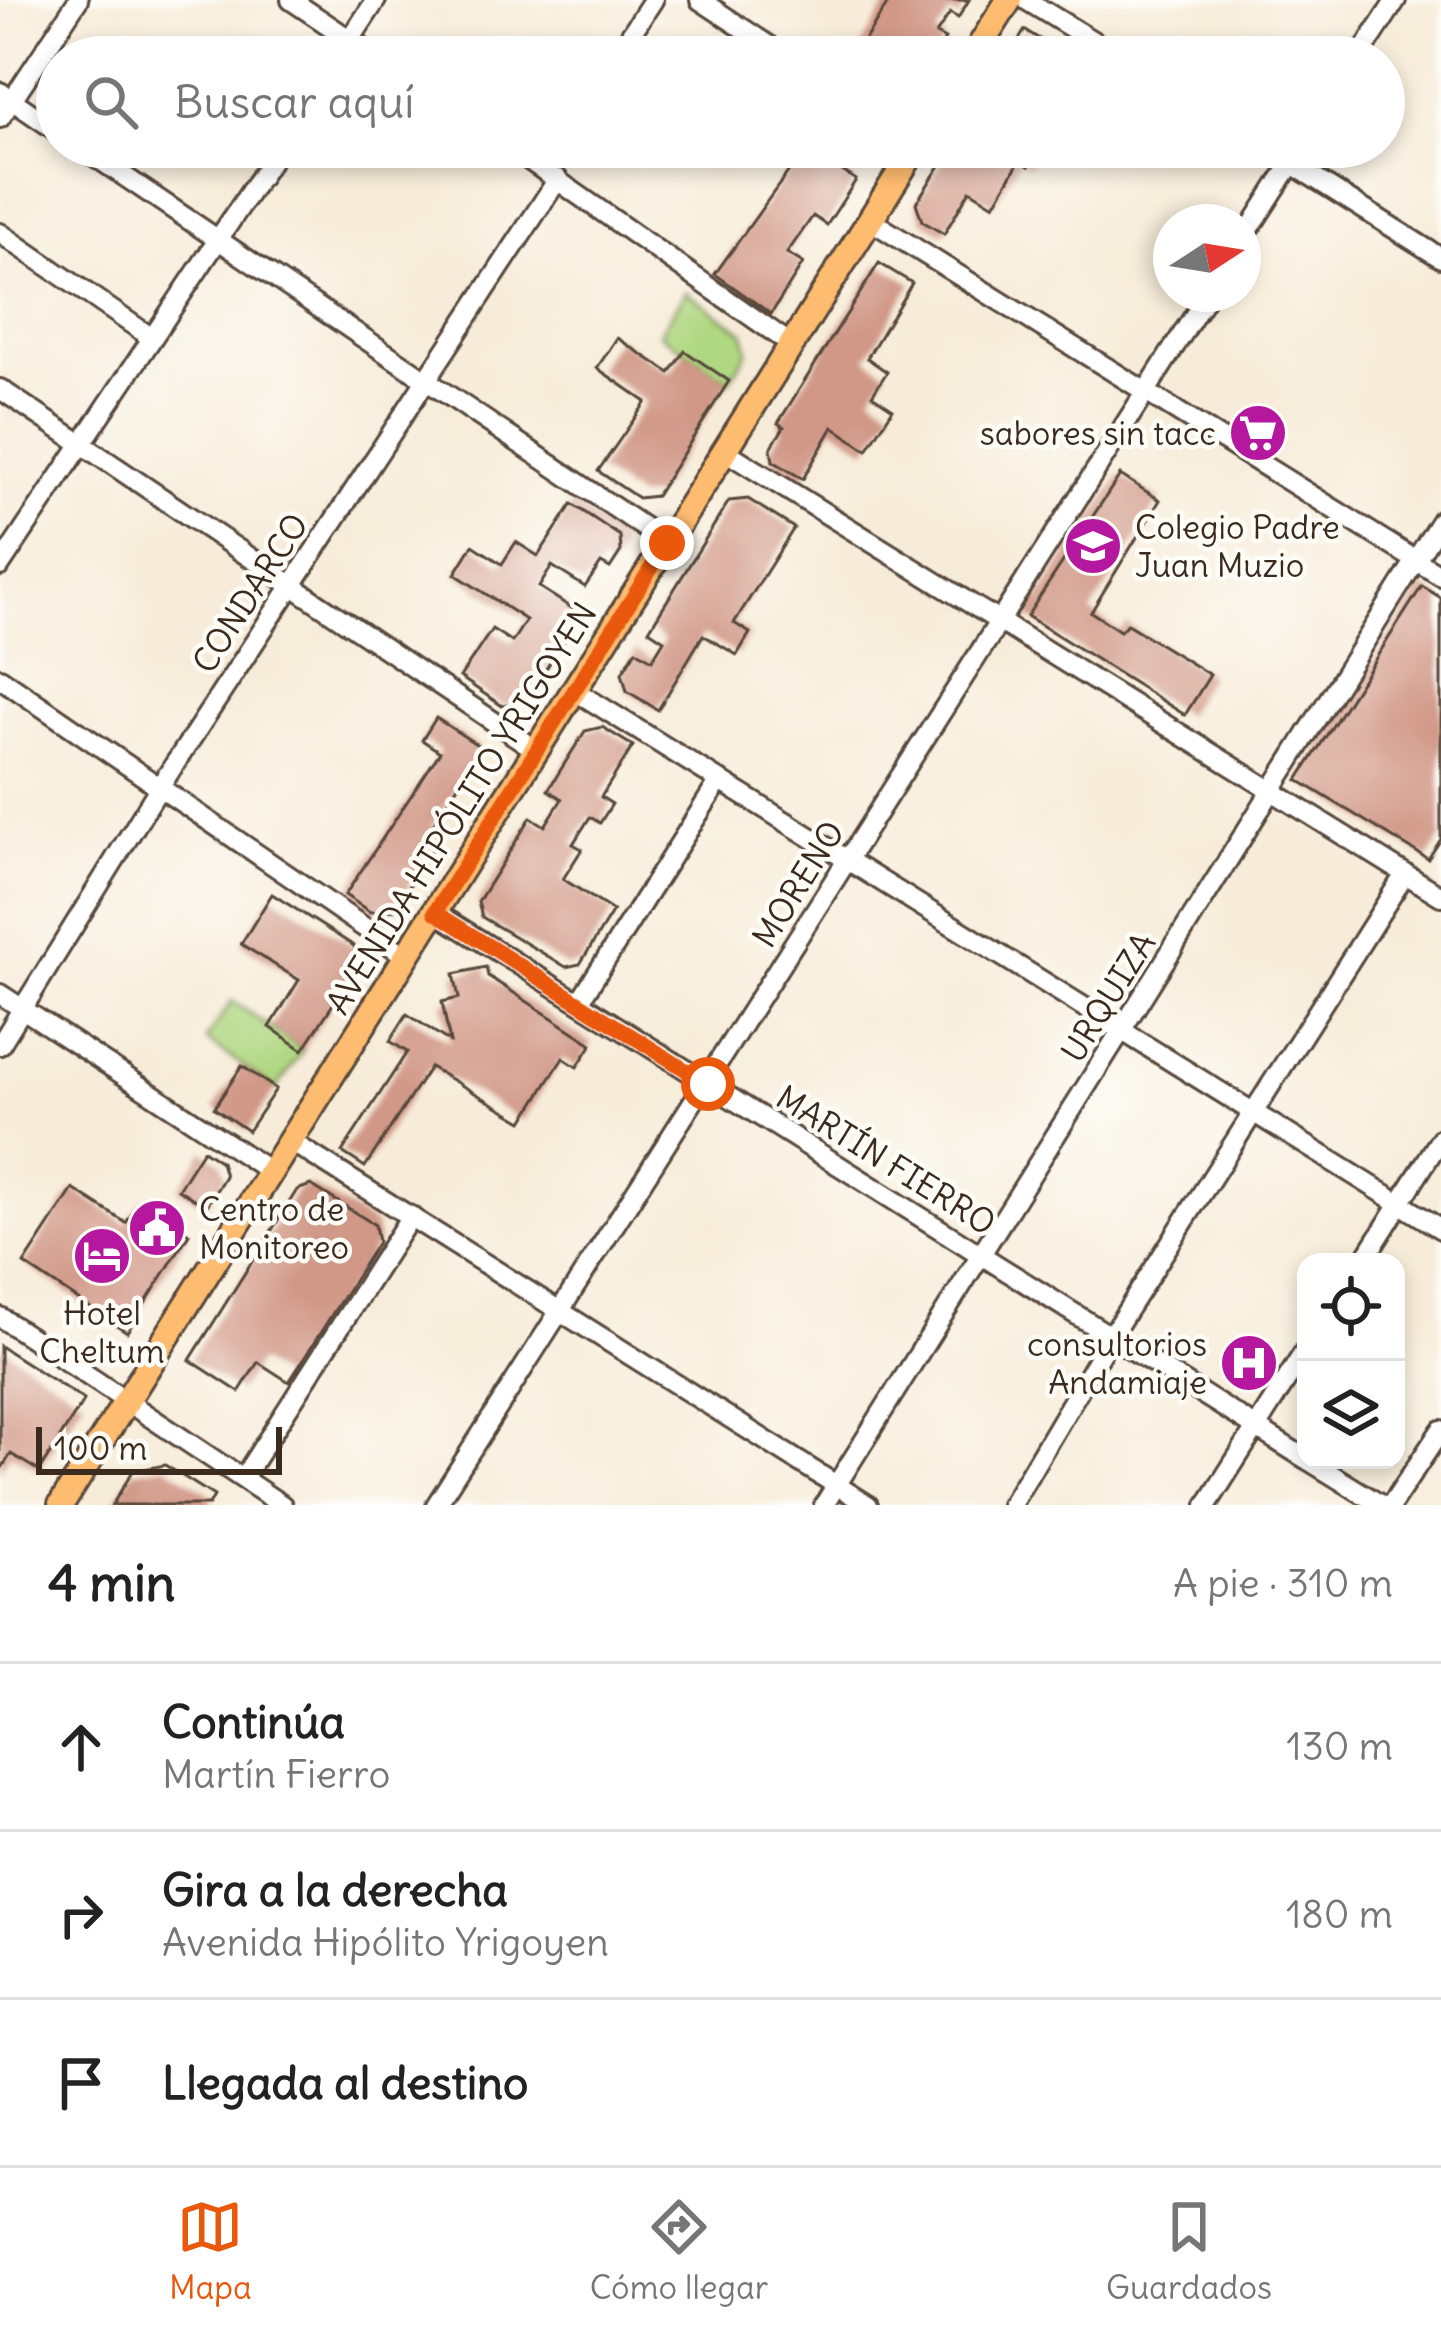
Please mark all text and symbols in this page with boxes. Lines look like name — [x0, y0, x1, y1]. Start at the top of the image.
search box — [36, 36, 1405, 168]
icon: search — [78, 69, 144, 135]
text: Buscar aquí — [174, 74, 414, 130]
north arrow — [1153, 204, 1261, 312]
supermarket icon: sabores sin tacc — [1227, 402, 1289, 464]
place label: sabores sin tacc — [980, 412, 1216, 454]
street label: CONDARCO — [183, 505, 317, 681]
place label: Colegio Padre Juan Muzio — [1135, 506, 1340, 586]
school or university icon: Colegio Padre Juan Muzio — [1062, 515, 1124, 577]
route end — [640, 516, 694, 570]
street label: AVENIDA HIPÓLITO YRIGOYEN — [317, 594, 605, 1022]
street label: MORENO — [743, 813, 853, 955]
street label: URQUIZA — [1052, 924, 1164, 1070]
route start — [681, 1057, 735, 1111]
street label: MARTÍN FIERRO — [769, 1076, 1003, 1244]
place label: Centro de Monitoreo — [199, 1188, 349, 1268]
public building icon: Centro de Monitoreo — [126, 1197, 188, 1259]
hotel icon: Hotel Cheltum — [71, 1225, 133, 1287]
map controls — [1297, 1253, 1405, 1469]
button: locate — [1297, 1253, 1405, 1361]
place label: Hotel Cheltum — [39, 1292, 165, 1372]
place label: consultorios Andamiaje — [1027, 1323, 1207, 1403]
hospital icon: consultorios Andamiaje — [1218, 1332, 1280, 1394]
button: layers — [1297, 1361, 1405, 1469]
scale bar — [36, 1421, 282, 1474]
text: 100 m — [54, 1427, 147, 1469]
text: 4 min — [48, 1551, 175, 1615]
text: A pie · 310 m — [1173, 1559, 1393, 1608]
text: Continúa — [162, 1694, 345, 1750]
icon: ahead — [48, 1714, 114, 1780]
text: 130 m — [1286, 1722, 1393, 1771]
text: Martín Fierro — [162, 1750, 391, 1799]
text: Gira a la derecha — [162, 1862, 508, 1918]
icon: right — [48, 1882, 114, 1948]
text: 180 m — [1286, 1890, 1393, 1939]
text: Avenida Hipólito Yrigoyen — [162, 1918, 609, 1967]
icon: arrive — [48, 2050, 114, 2116]
text: Llegada al destino — [162, 2055, 528, 2111]
tab: Mapa — [169, 2194, 252, 2308]
tab: Cómo llegar — [590, 2194, 768, 2308]
tab: Guardados — [1106, 2194, 1272, 2308]

